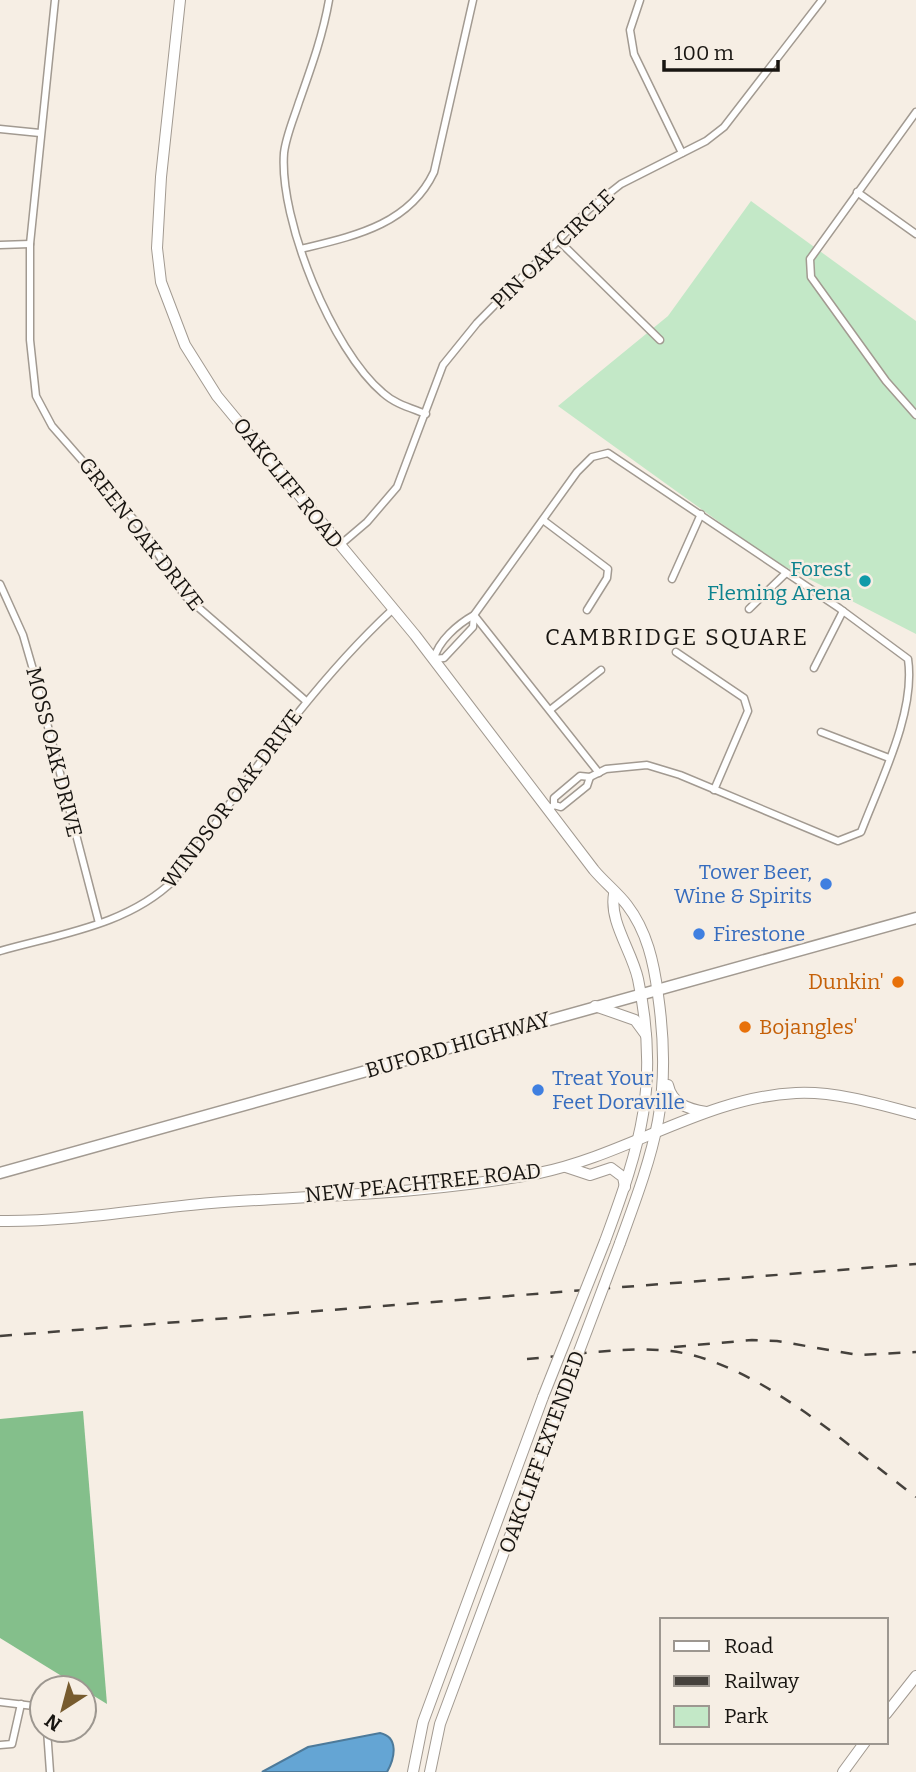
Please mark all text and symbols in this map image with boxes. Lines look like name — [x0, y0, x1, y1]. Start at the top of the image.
scale bar — [664, 28, 778, 72]
text: 100 m — [674, 40, 734, 66]
street label: PIN OAK CIRCLE — [486, 184, 620, 314]
street label: OAKCLIFF ROAD — [227, 412, 349, 554]
street label: GREEN OAK DRIVE — [73, 452, 209, 616]
place label: Forest Fleming Arena — [707, 556, 852, 606]
marker: Forest Fleming Arena — [857, 573, 873, 589]
district label: CAMBRIDGE SQUARE — [545, 623, 809, 651]
street label: MOSS OAK DRIVE — [20, 664, 88, 840]
street label: WINDSOR OAK DRIVE — [156, 704, 308, 894]
place label: Tower Beer, Wine & Spirits — [674, 859, 812, 909]
marker: Tower Beer, Wine & Spirits — [818, 876, 834, 892]
place label: Firestone — [713, 921, 805, 947]
marker: Firestone — [691, 926, 707, 942]
place label: Dunkin' — [808, 969, 884, 995]
marker: Dunkin' — [890, 974, 906, 990]
street label: BUFORD HIGHWAY — [363, 1006, 554, 1084]
place label: Bojangles' — [759, 1014, 858, 1040]
marker: Bojangles' — [737, 1019, 753, 1035]
place label: Treat Your Feet Doraville — [552, 1065, 685, 1115]
marker: Treat Your Feet Doraville — [530, 1082, 546, 1098]
street label: NEW PEACHTREE ROAD — [304, 1158, 542, 1208]
street label: OAKCLIFF EXTENDED — [493, 1347, 591, 1557]
legend — [660, 1618, 888, 1744]
text: Road — [724, 1633, 773, 1659]
text: Railway — [724, 1668, 800, 1694]
north arrow — [28, 1674, 98, 1744]
text: Park — [724, 1703, 768, 1729]
text: N — [40, 1709, 66, 1736]

